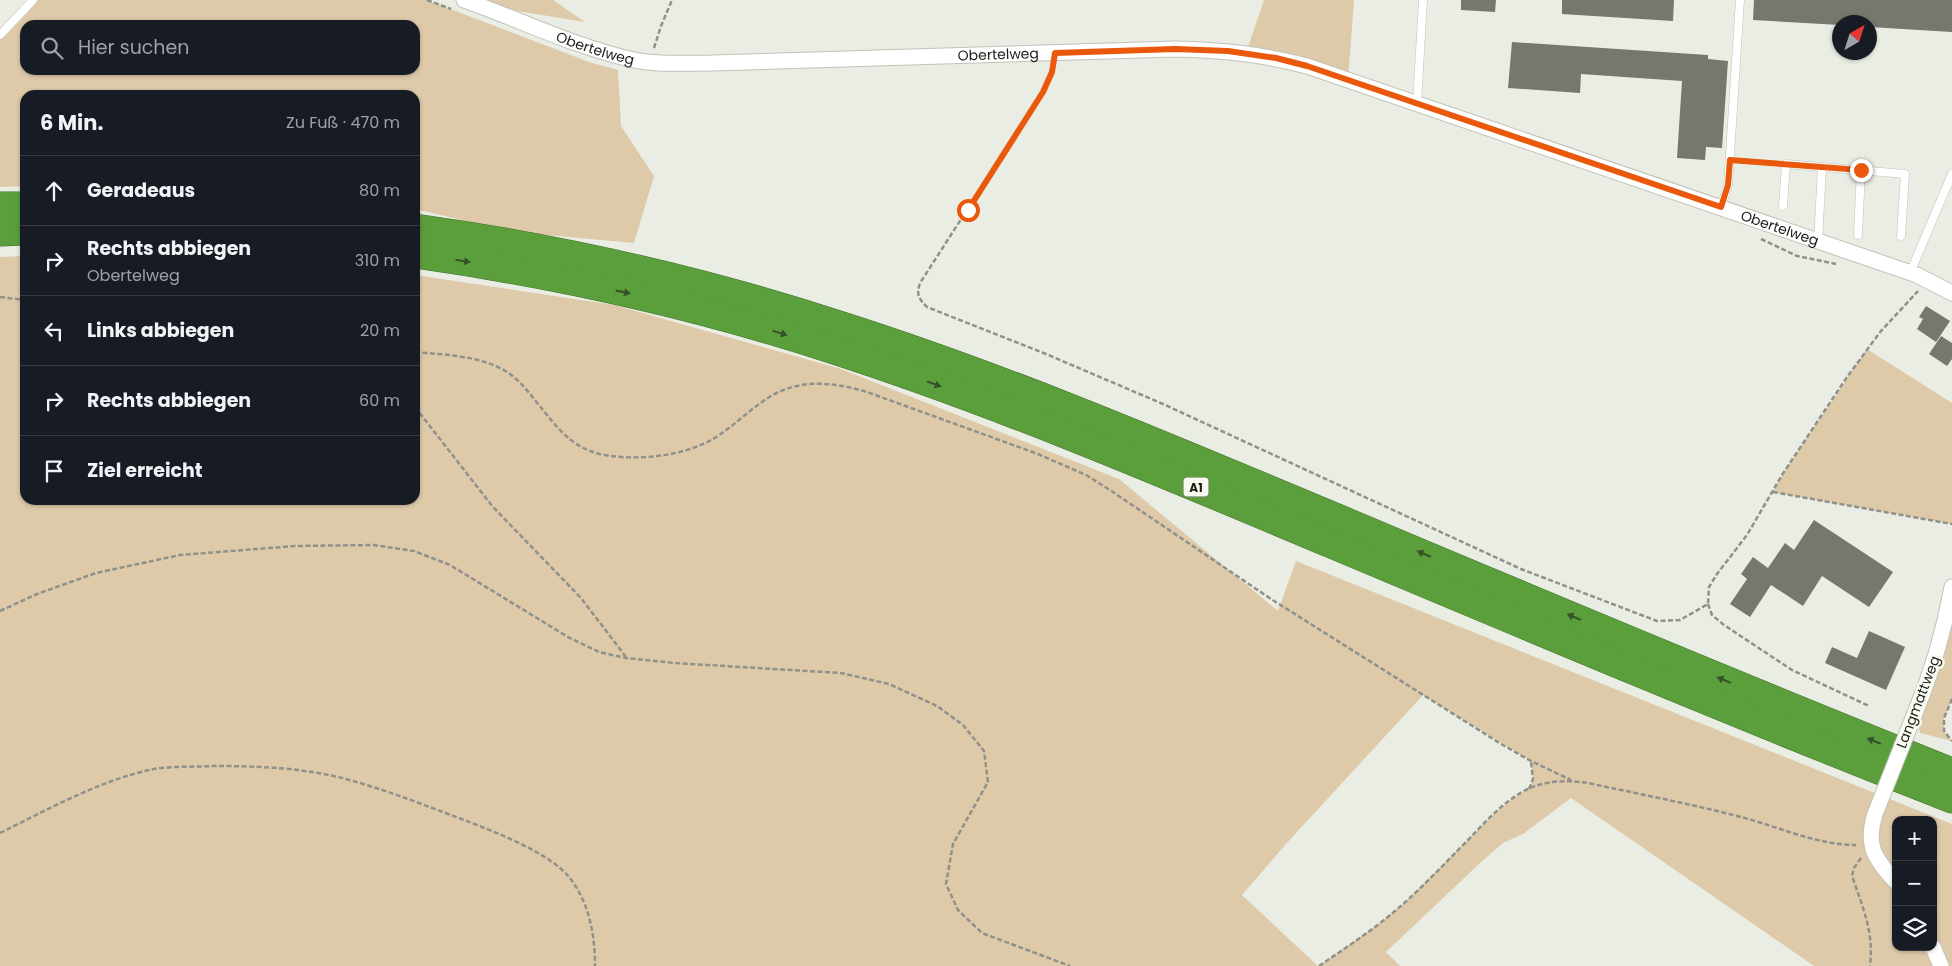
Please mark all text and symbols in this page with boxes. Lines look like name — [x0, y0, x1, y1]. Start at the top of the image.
north arrow — [1832, 15, 1877, 60]
search box — [20, 20, 420, 75]
street label: Obertelweg — [553, 27, 636, 70]
icon: search — [38, 34, 66, 62]
text: Hier suchen — [78, 34, 189, 61]
street label: Obertelweg — [957, 43, 1039, 66]
text: 6 Min. — [40, 108, 103, 137]
text: Zu Fuß · 470 m — [286, 111, 400, 134]
route end — [1850, 159, 1873, 182]
icon: ahead — [40, 177, 68, 205]
text: Geradeaus — [87, 177, 195, 204]
text: 80 m — [359, 179, 400, 202]
route start — [957, 199, 980, 222]
street label: Obertelweg — [1738, 205, 1821, 251]
text: Rechts abbiegen — [87, 235, 251, 262]
icon: right — [40, 247, 68, 275]
text: 310 m — [355, 249, 400, 272]
one-way arrow — [456, 258, 472, 266]
text: Obertelweg — [87, 264, 180, 287]
one-way arrow — [615, 288, 630, 296]
icon: left — [40, 317, 68, 345]
text: Links abbiegen — [87, 317, 234, 344]
text: 20 m — [360, 319, 400, 342]
one-way arrow — [772, 330, 787, 338]
one-way arrow — [927, 380, 942, 388]
icon: right — [40, 387, 68, 415]
text: Rechts abbiegen — [87, 387, 251, 414]
text: 60 m — [359, 389, 400, 412]
icon: arrive — [40, 457, 68, 485]
text: Ziel erreicht — [87, 457, 203, 484]
road number: A1 — [1184, 478, 1208, 497]
one-way arrow — [1417, 550, 1431, 558]
one-way arrow — [1566, 613, 1581, 621]
street label: Langmattweg — [1891, 653, 1945, 751]
one-way arrow — [1717, 675, 1731, 683]
one-way arrow — [1867, 736, 1881, 744]
map controls — [1892, 816, 1937, 951]
button: + — [1892, 816, 1937, 861]
button: − — [1892, 861, 1937, 906]
button: layers — [1892, 906, 1937, 951]

